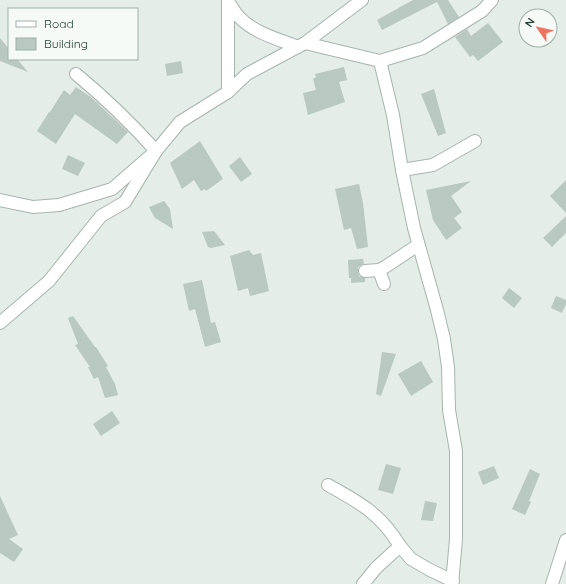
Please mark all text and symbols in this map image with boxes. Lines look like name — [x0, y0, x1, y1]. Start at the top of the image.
legend — [8, 8, 138, 60]
north arrow — [518, 8, 558, 48]
text: N — [522, 15, 538, 30]
text: Road — [44, 16, 74, 31]
text: Building — [44, 36, 88, 51]

